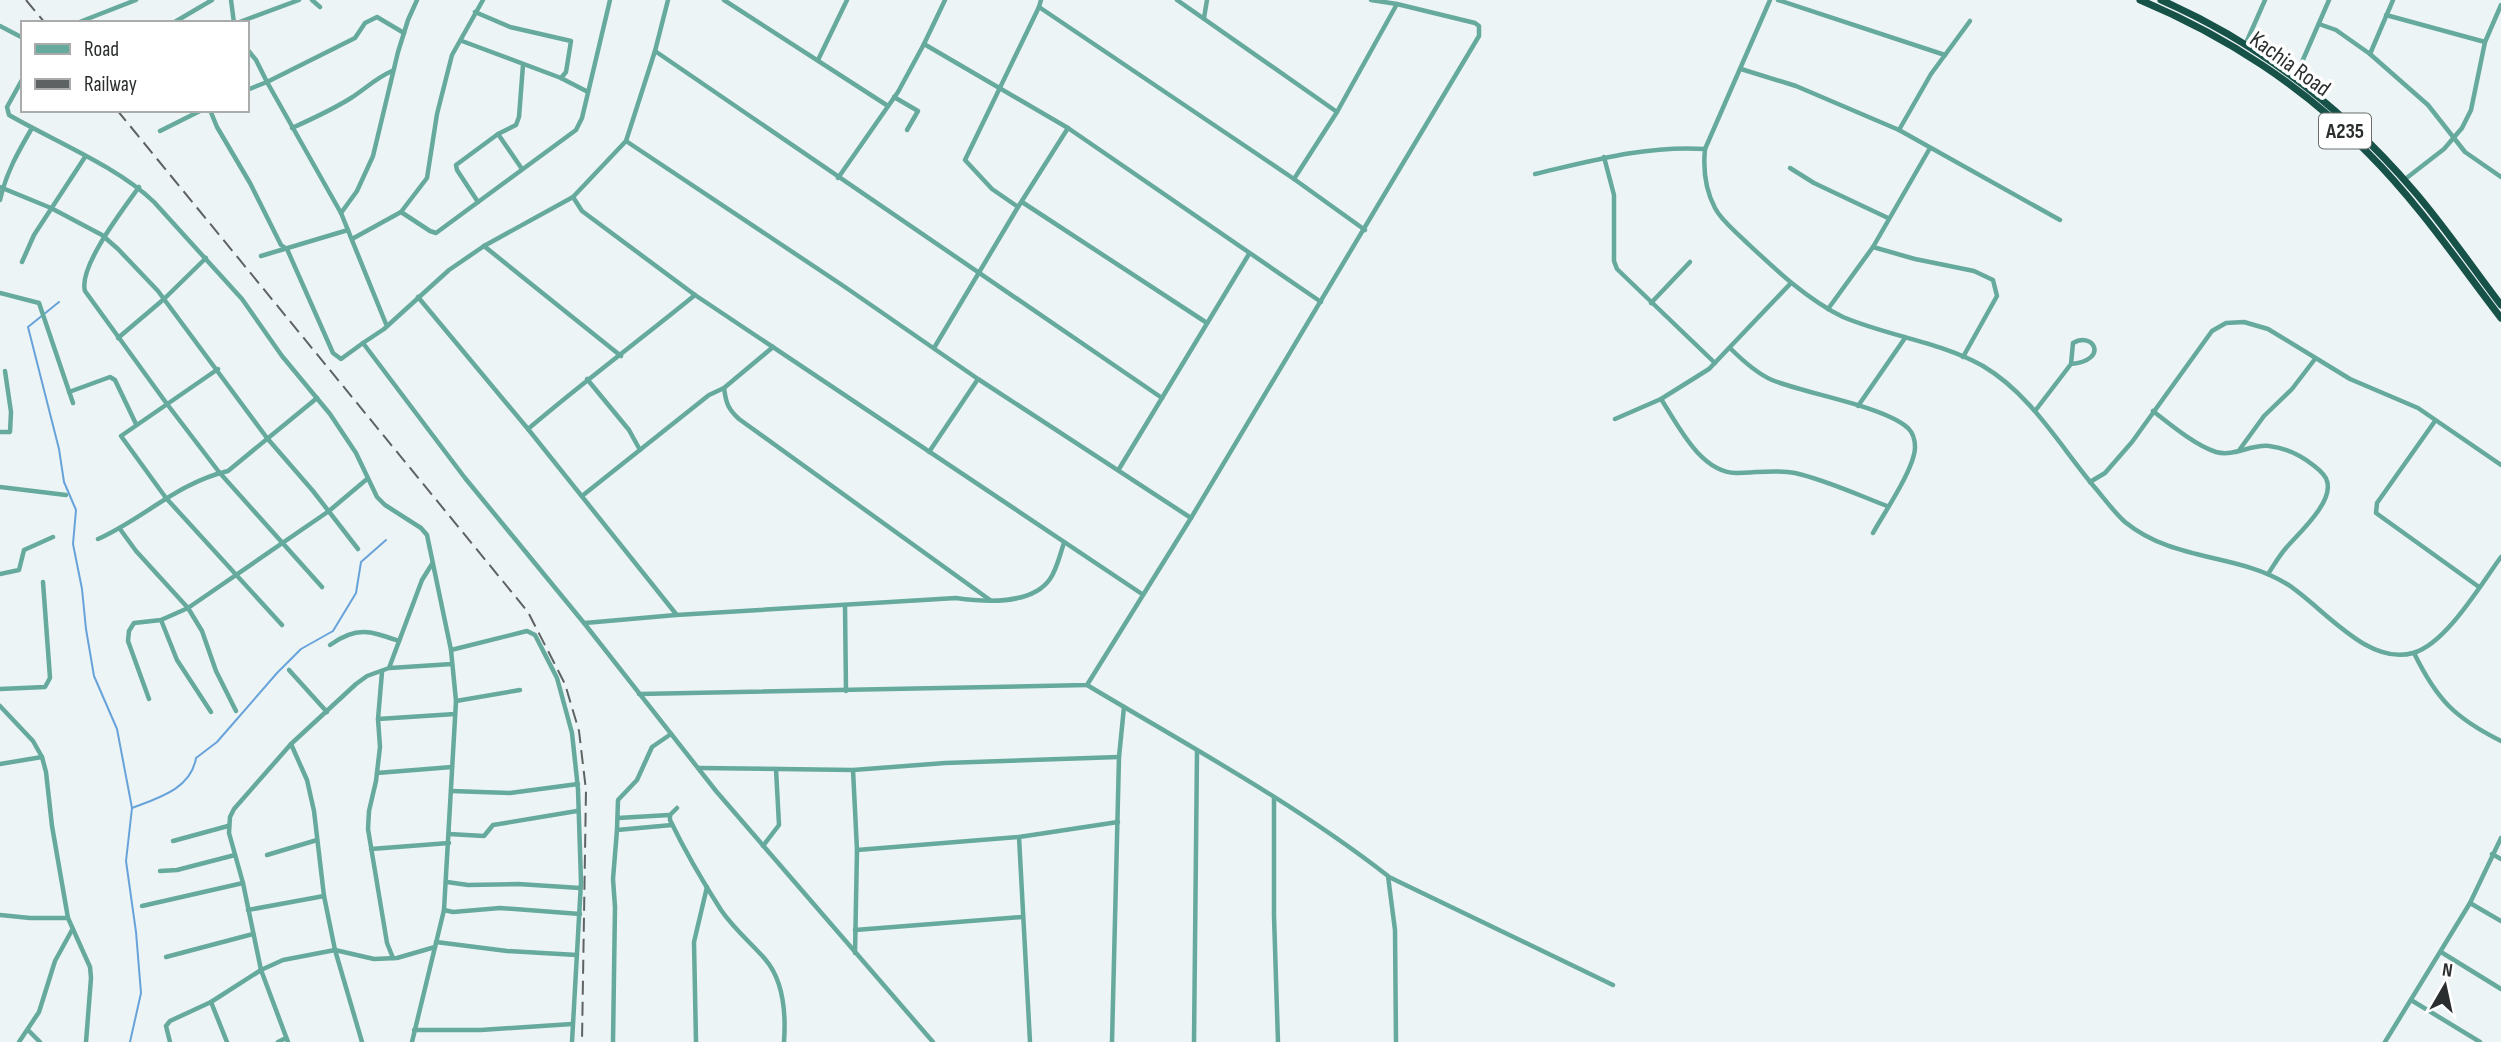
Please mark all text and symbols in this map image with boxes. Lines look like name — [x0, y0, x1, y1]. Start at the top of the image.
legend — [21, 21, 248, 112]
street label: Kachia Road — [2244, 25, 2336, 103]
text: Road — [84, 37, 119, 62]
text: Railway — [84, 72, 137, 97]
road number: A235 — [2319, 114, 2371, 148]
north arrow — [2410, 951, 2480, 1021]
text: N — [2441, 959, 2454, 983]

